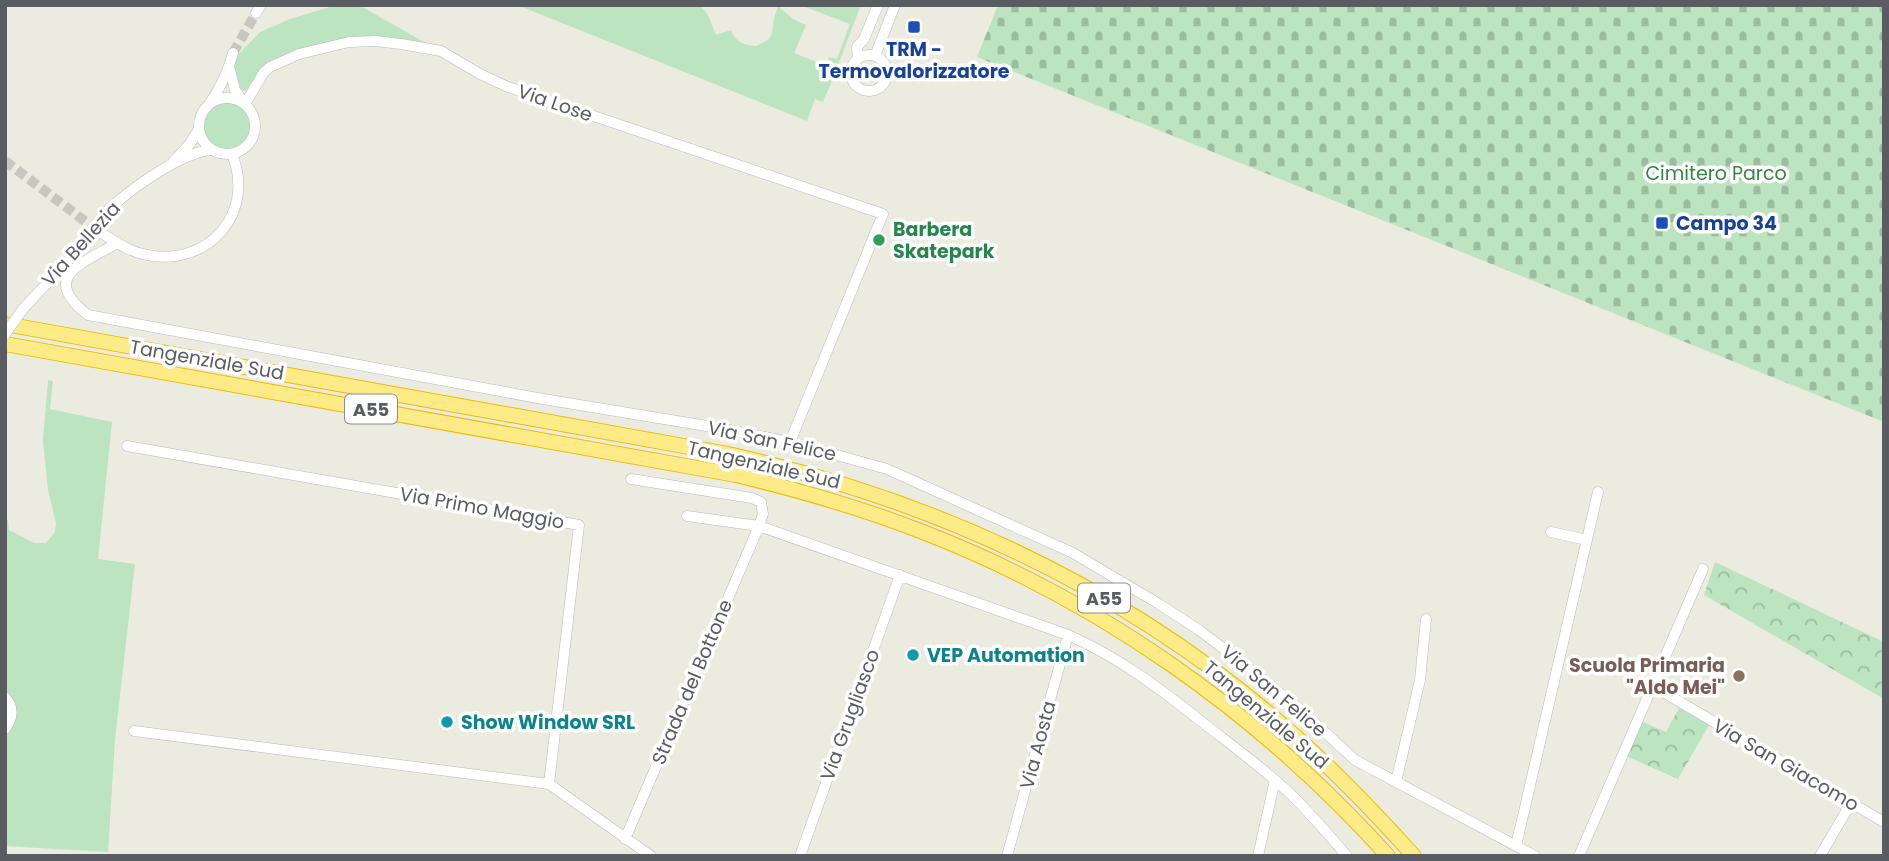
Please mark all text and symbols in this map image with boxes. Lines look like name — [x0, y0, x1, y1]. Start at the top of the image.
marker: TRM - Termovalorizzatore — [906, 19, 922, 35]
place label: TRM - Termovalorizzatore — [819, 36, 1010, 85]
street label: Via Lose — [514, 78, 596, 128]
park label: Cimitero Parco — [1645, 160, 1787, 187]
street label: Via Bellezia — [35, 196, 127, 292]
place label: Campo 34 — [1676, 210, 1777, 237]
marker: Campo 34 — [1654, 215, 1670, 231]
place label: Barbera Skatepark — [893, 216, 995, 265]
marker: Barbera Skatepark — [871, 232, 887, 248]
street label: Tangenziale Sud — [128, 333, 286, 387]
road number: A55 — [345, 394, 397, 424]
street label: Via San Felice — [705, 414, 839, 468]
street label: Tangenziale Sud — [685, 434, 843, 496]
street label: Via Primo Maggio — [398, 480, 566, 536]
road number: A55 — [1078, 584, 1130, 612]
street label: Strada del Bottone — [645, 595, 739, 769]
street label: Via San Felice — [1215, 639, 1333, 743]
place label: VEP Automation — [927, 642, 1085, 669]
street label: Via Grugliasco — [814, 645, 886, 785]
marker: VEP Automation — [905, 647, 921, 663]
place label: Scuola Primaria "Aldo Mei" — [1569, 652, 1725, 701]
street label: Tangenziale Sud — [1198, 655, 1334, 775]
marker: Scuola Primaria "Aldo Mei" — [1731, 668, 1747, 684]
street label: Via Aosta — [1013, 698, 1063, 792]
place label: Show Window SRL — [461, 709, 635, 736]
street label: Via San Giacomo — [1708, 712, 1864, 818]
marker: Show Window SRL — [439, 714, 455, 730]

